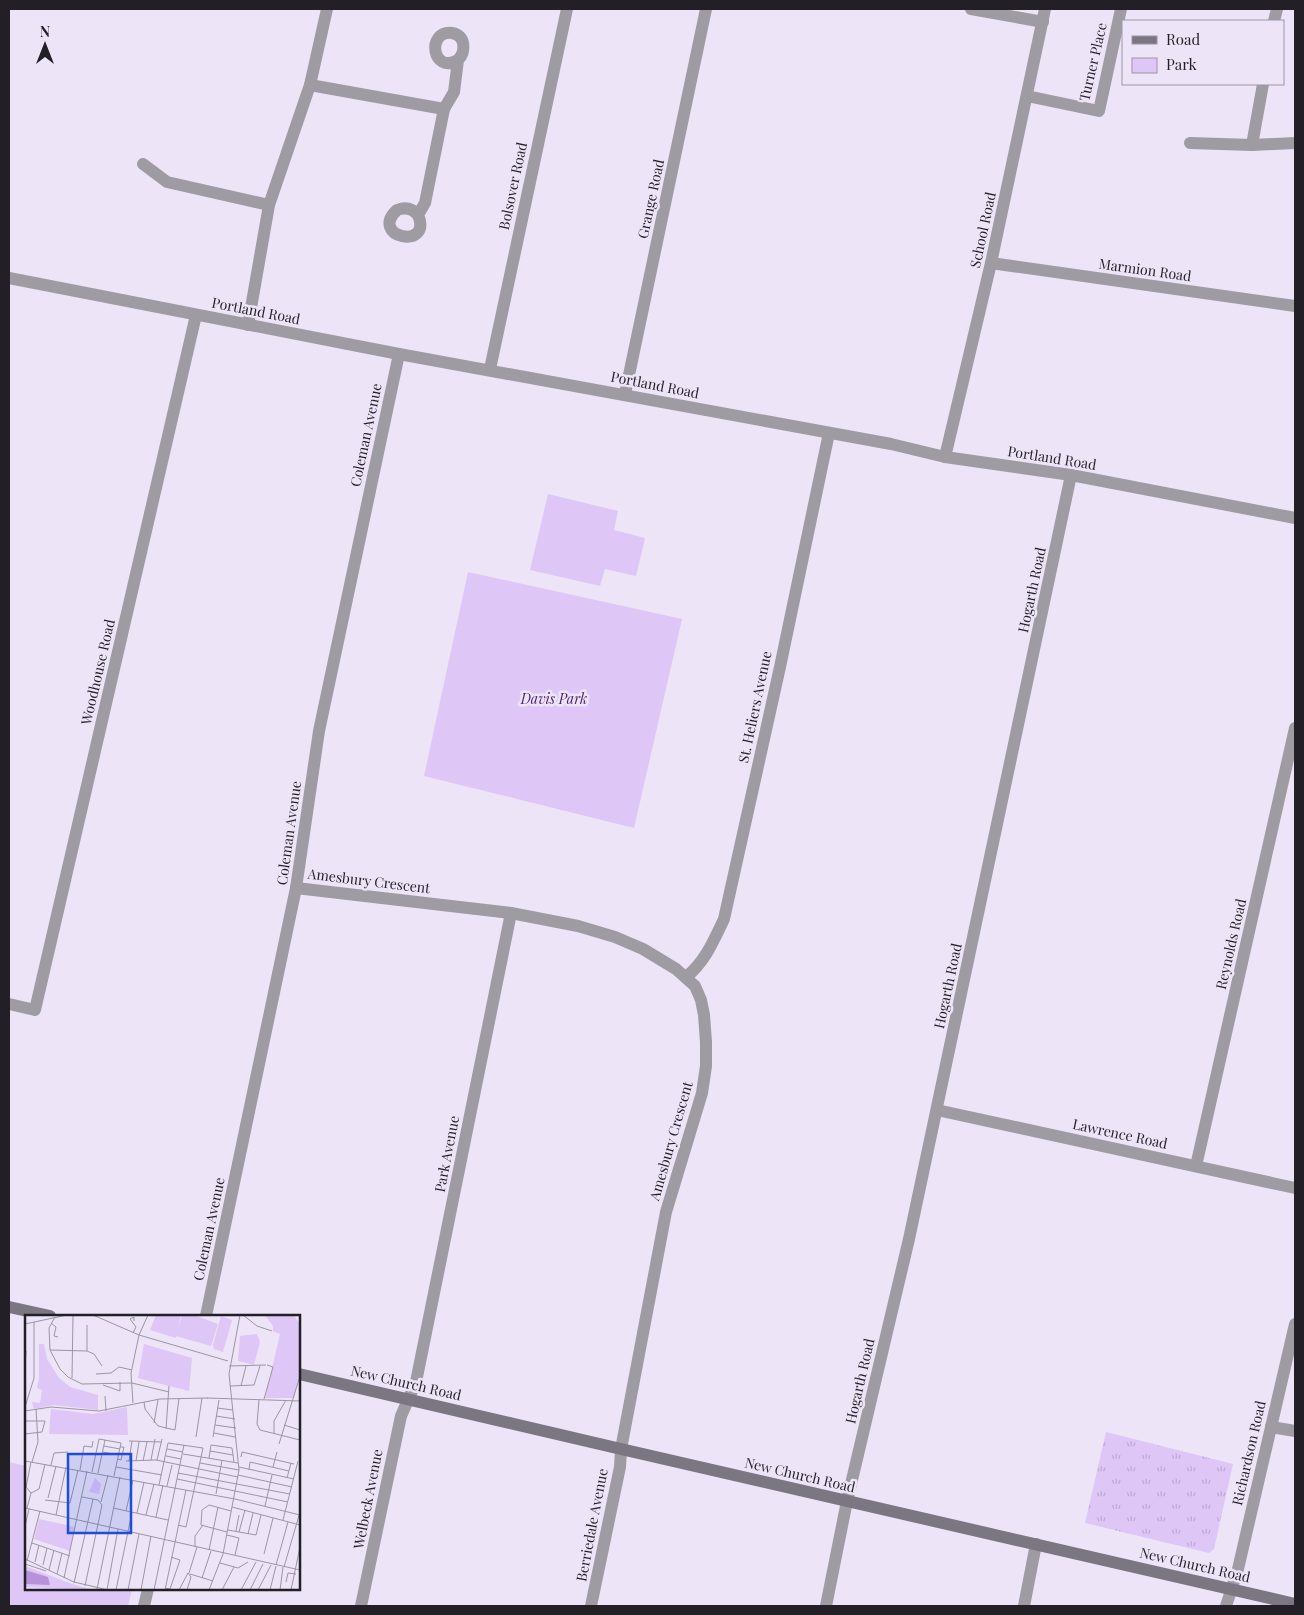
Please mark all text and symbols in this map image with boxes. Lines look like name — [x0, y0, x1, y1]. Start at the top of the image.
north arrow — [20, 20, 70, 70]
legend — [1122, 20, 1284, 85]
street label: Turner Place — [1074, 21, 1111, 103]
text: N — [40, 22, 50, 41]
text: Road — [1166, 29, 1200, 49]
text: Park — [1166, 54, 1198, 74]
street label: Bolsover Road — [494, 140, 531, 231]
street label: Grange Road — [633, 157, 668, 240]
street label: School Road — [965, 190, 1000, 270]
street label: Marmion Road — [1098, 254, 1193, 285]
street label: Portland Road — [210, 293, 302, 328]
street label: Portland Road — [609, 367, 701, 402]
street label: Coleman Avenue — [345, 382, 386, 488]
street label: Portland Road — [1006, 441, 1098, 474]
street label: Hogarth Road — [1013, 545, 1050, 634]
street label: Woodhouse Road — [76, 617, 119, 728]
street label: St. Heliers Avenue — [733, 649, 776, 765]
park label: Davis Park — [520, 689, 587, 708]
street label: Coleman Avenue — [272, 780, 305, 886]
street label: Amesbury Crescent — [306, 863, 432, 898]
street label: Reynolds Road — [1211, 897, 1250, 991]
street label: Hogarth Road — [929, 941, 966, 1030]
street label: Amesbury Crescent — [644, 1078, 697, 1204]
street label: Park Avenue — [430, 1114, 463, 1194]
street label: Lawrence Road — [1071, 1114, 1169, 1153]
street label: Coleman Avenue — [188, 1176, 229, 1282]
inset map — [25, 1315, 300, 1590]
street label: Hogarth Road — [840, 1336, 879, 1425]
street label: New Church Road — [349, 1361, 463, 1404]
street label: Richardson Road — [1227, 1399, 1270, 1507]
street label: Welbeck Avenue — [348, 1447, 387, 1551]
street label: New Church Road — [743, 1453, 857, 1496]
street label: Berriedale Avenue — [571, 1467, 612, 1583]
street label: New Church Road — [1138, 1543, 1252, 1586]

